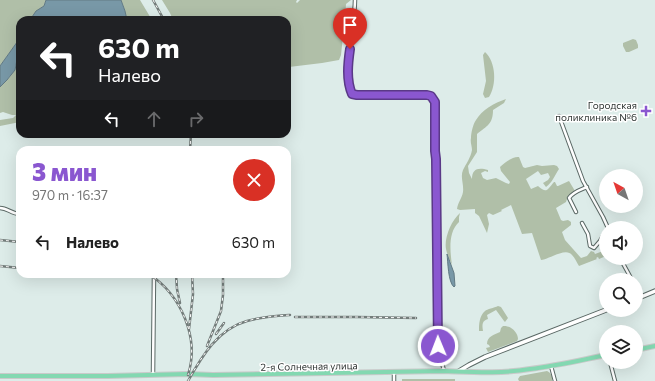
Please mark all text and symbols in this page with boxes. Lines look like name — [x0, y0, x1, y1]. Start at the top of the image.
pin — [333, 8, 367, 49]
icon: arrive — [339, 14, 361, 36]
text: 630 m — [98, 30, 180, 64]
icon: left — [32, 32, 84, 84]
text: Налево — [98, 64, 161, 86]
place label: Городская поликлиника №6 — [555, 99, 637, 123]
marker: Городская поликлиника №6 — [640, 105, 652, 117]
icon: left — [101, 108, 123, 130]
icon: ahead — [143, 108, 165, 130]
icon: right — [185, 108, 207, 130]
text: 3 мин — [32, 157, 97, 186]
button: close — [233, 159, 275, 201]
north arrow — [599, 169, 643, 213]
map controls — [599, 169, 643, 369]
text: 970 m · 16:37 — [32, 187, 108, 203]
button: sound — [599, 221, 643, 265]
icon: left — [32, 231, 54, 253]
text: Налево — [66, 233, 119, 251]
text: 630 m — [232, 233, 275, 251]
button: search — [599, 273, 643, 317]
position arrow — [417, 325, 459, 367]
button: layers — [599, 325, 643, 369]
street label: 2-я Солнечная улица — [260, 359, 358, 373]

